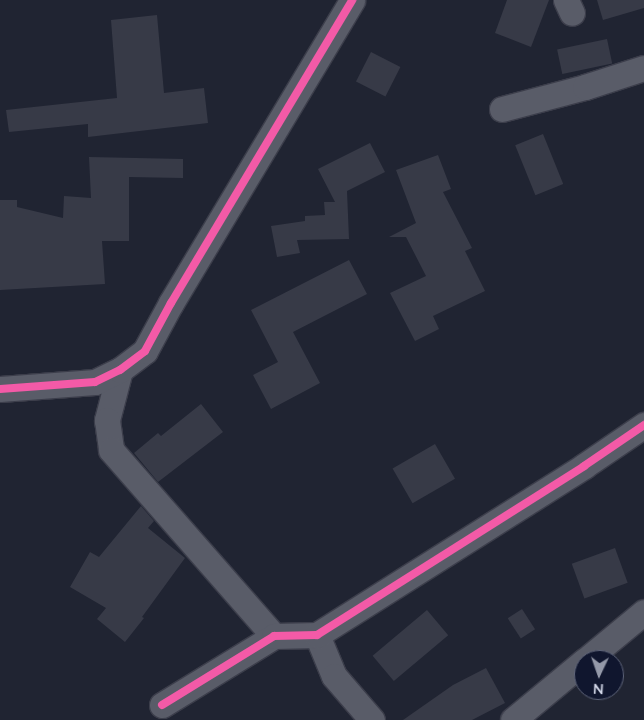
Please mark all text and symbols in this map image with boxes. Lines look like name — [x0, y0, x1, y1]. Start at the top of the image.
north arrow — [574, 650, 624, 700]
text: N — [592, 681, 604, 698]

